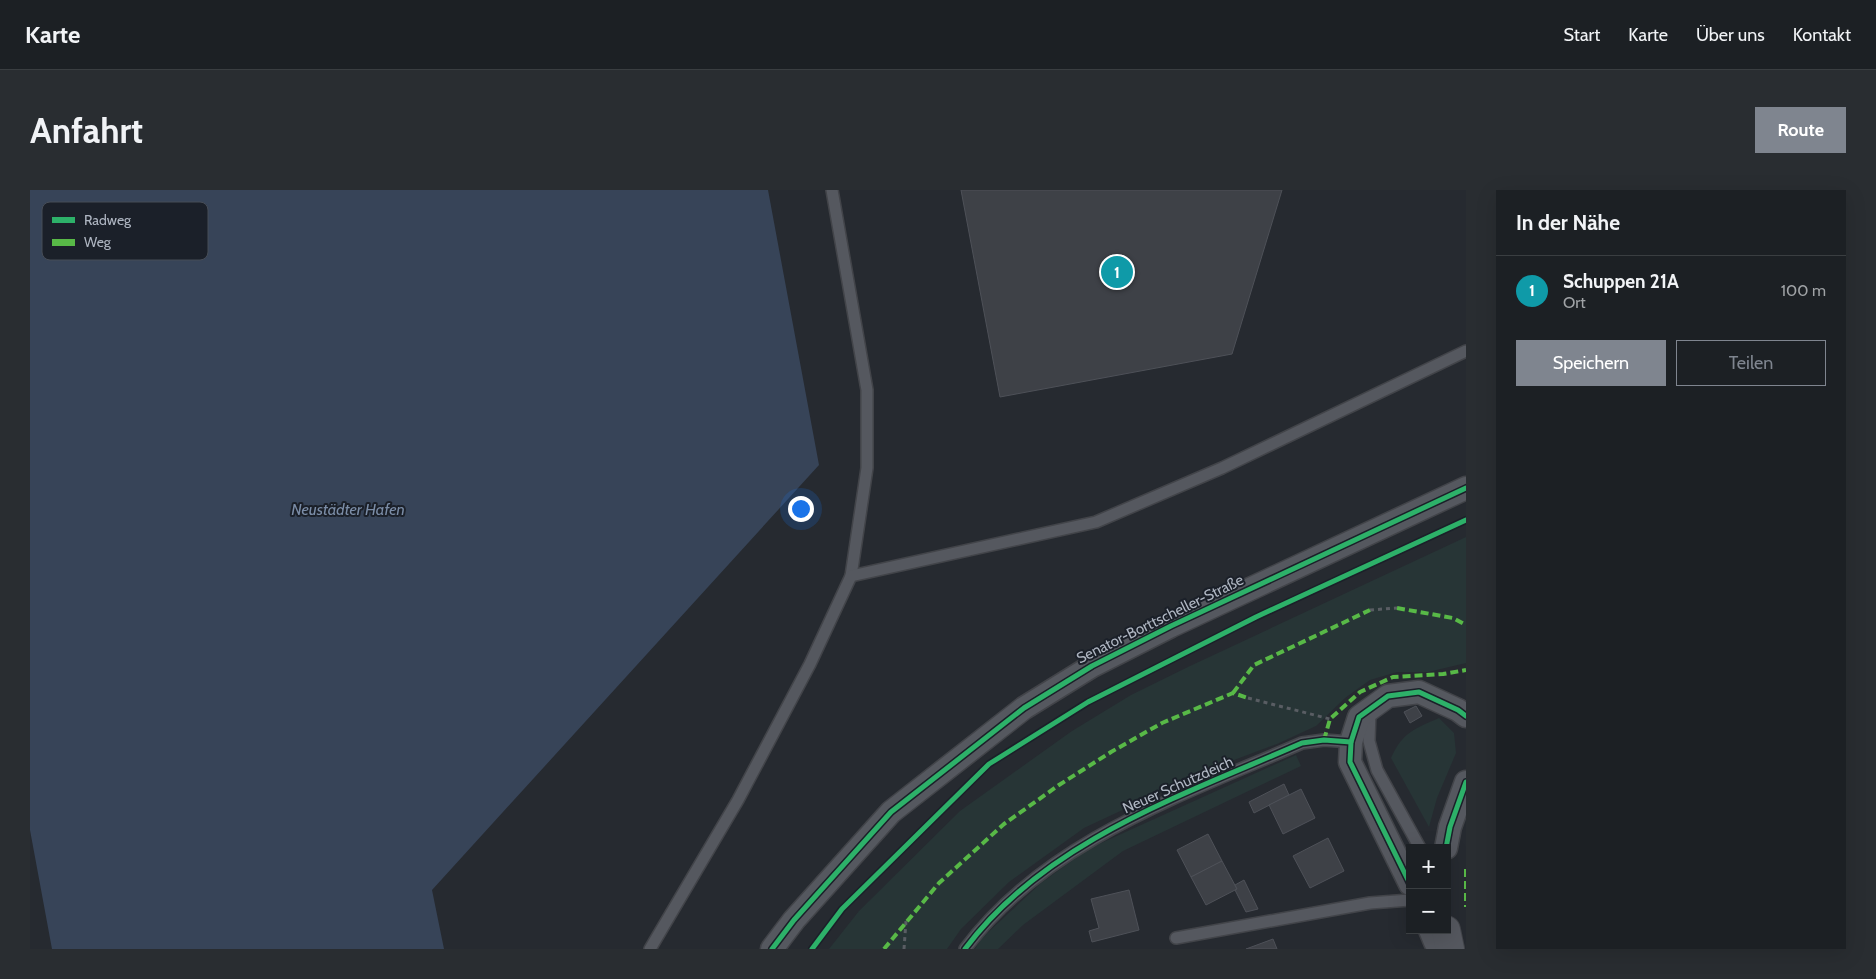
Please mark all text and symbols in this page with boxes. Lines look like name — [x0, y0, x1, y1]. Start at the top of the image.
text: Karte — [25, 20, 80, 49]
text: Start — [1564, 24, 1600, 46]
text: Karte — [1628, 24, 1668, 46]
text: Über uns — [1696, 24, 1765, 46]
text: Kontakt — [1793, 24, 1851, 46]
button: Route — [1755, 107, 1846, 153]
text: Anfahrt — [30, 109, 143, 152]
legend — [42, 202, 208, 260]
text: In der Nähe — [1516, 210, 1620, 235]
text: Radweg — [84, 211, 132, 229]
text: Weg — [84, 233, 112, 251]
pin: 1 — [1101, 253, 1133, 291]
text: Schuppen 21A — [1563, 270, 1679, 293]
text: 1 — [1529, 281, 1535, 300]
text: 100 m — [1781, 281, 1826, 300]
text: Ort — [1563, 293, 1586, 312]
button: Speichern — [1516, 340, 1666, 386]
button: Teilen — [1676, 340, 1826, 386]
your location — [788, 496, 814, 522]
water label: Neustädter Hafen — [291, 500, 405, 519]
street label: Senator-Borttscheller-Straße — [1073, 571, 1247, 667]
street label: Neuer Schutzdeich — [1120, 753, 1236, 817]
map controls — [1406, 844, 1451, 934]
button: + — [1406, 844, 1451, 889]
button: − — [1406, 889, 1451, 934]

